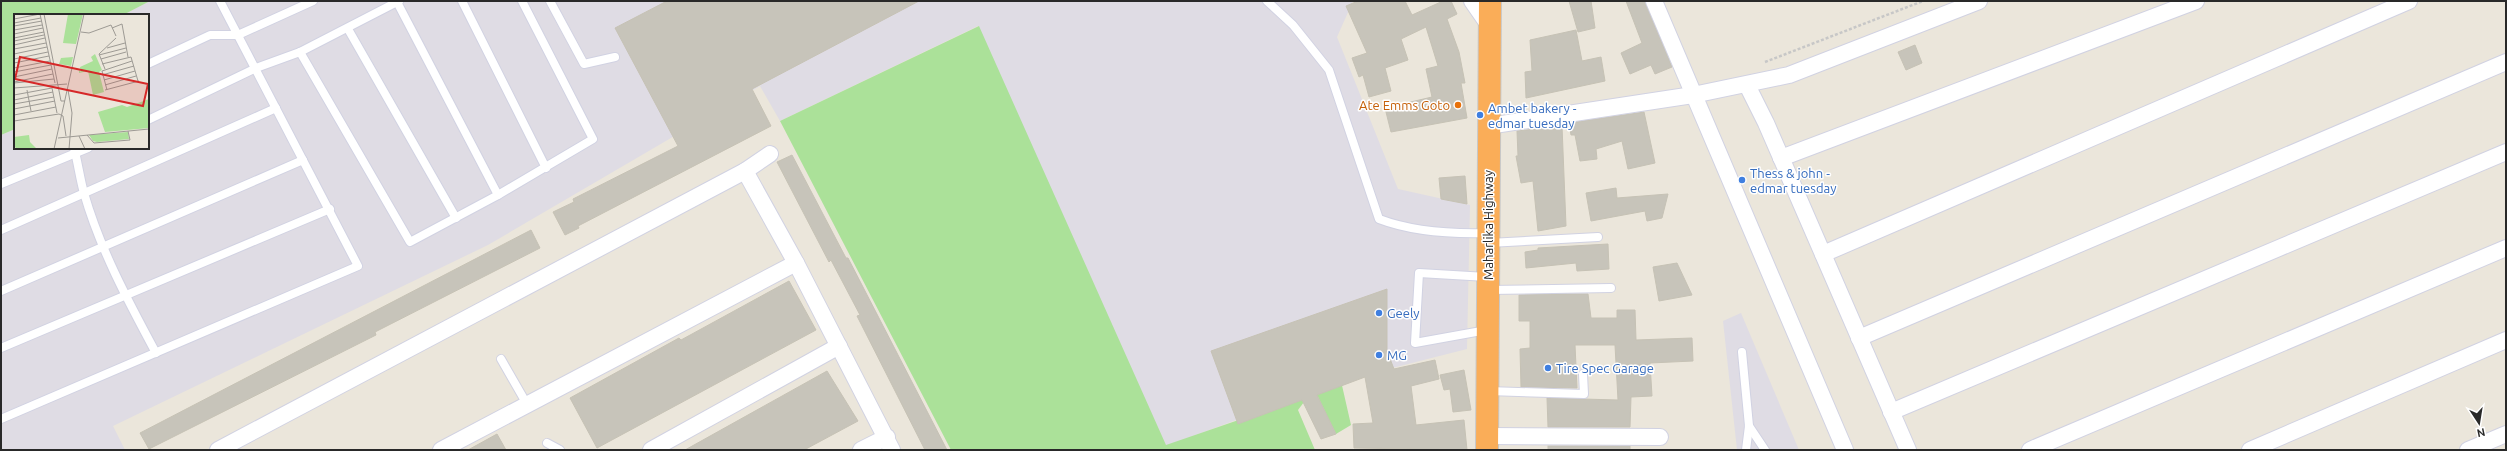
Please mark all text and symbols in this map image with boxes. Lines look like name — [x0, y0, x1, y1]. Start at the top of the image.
inset map — [14, 14, 149, 149]
place label: Ate Emms Goto — [1359, 98, 1450, 112]
marker: Ate Emms Goto — [1453, 100, 1463, 110]
place label: Ambet bakery - edmar tuesday — [1488, 101, 1577, 130]
marker: Ambet bakery - edmar tuesday — [1475, 110, 1485, 120]
place label: Thess & john - edmar tuesday — [1750, 166, 1836, 195]
street label: Maharlika Highway — [1481, 170, 1495, 280]
marker: Thess & john - edmar tuesday — [1737, 175, 1747, 185]
place label: Geely — [1387, 306, 1420, 320]
marker: Geely — [1374, 308, 1384, 318]
place label: MG — [1387, 348, 1407, 362]
marker: MG — [1374, 350, 1384, 360]
place label: Tire Spec Garage — [1556, 361, 1654, 375]
marker: Tire Spec Garage — [1543, 363, 1553, 373]
north arrow — [2459, 403, 2499, 443]
text: N — [2476, 426, 2486, 440]

